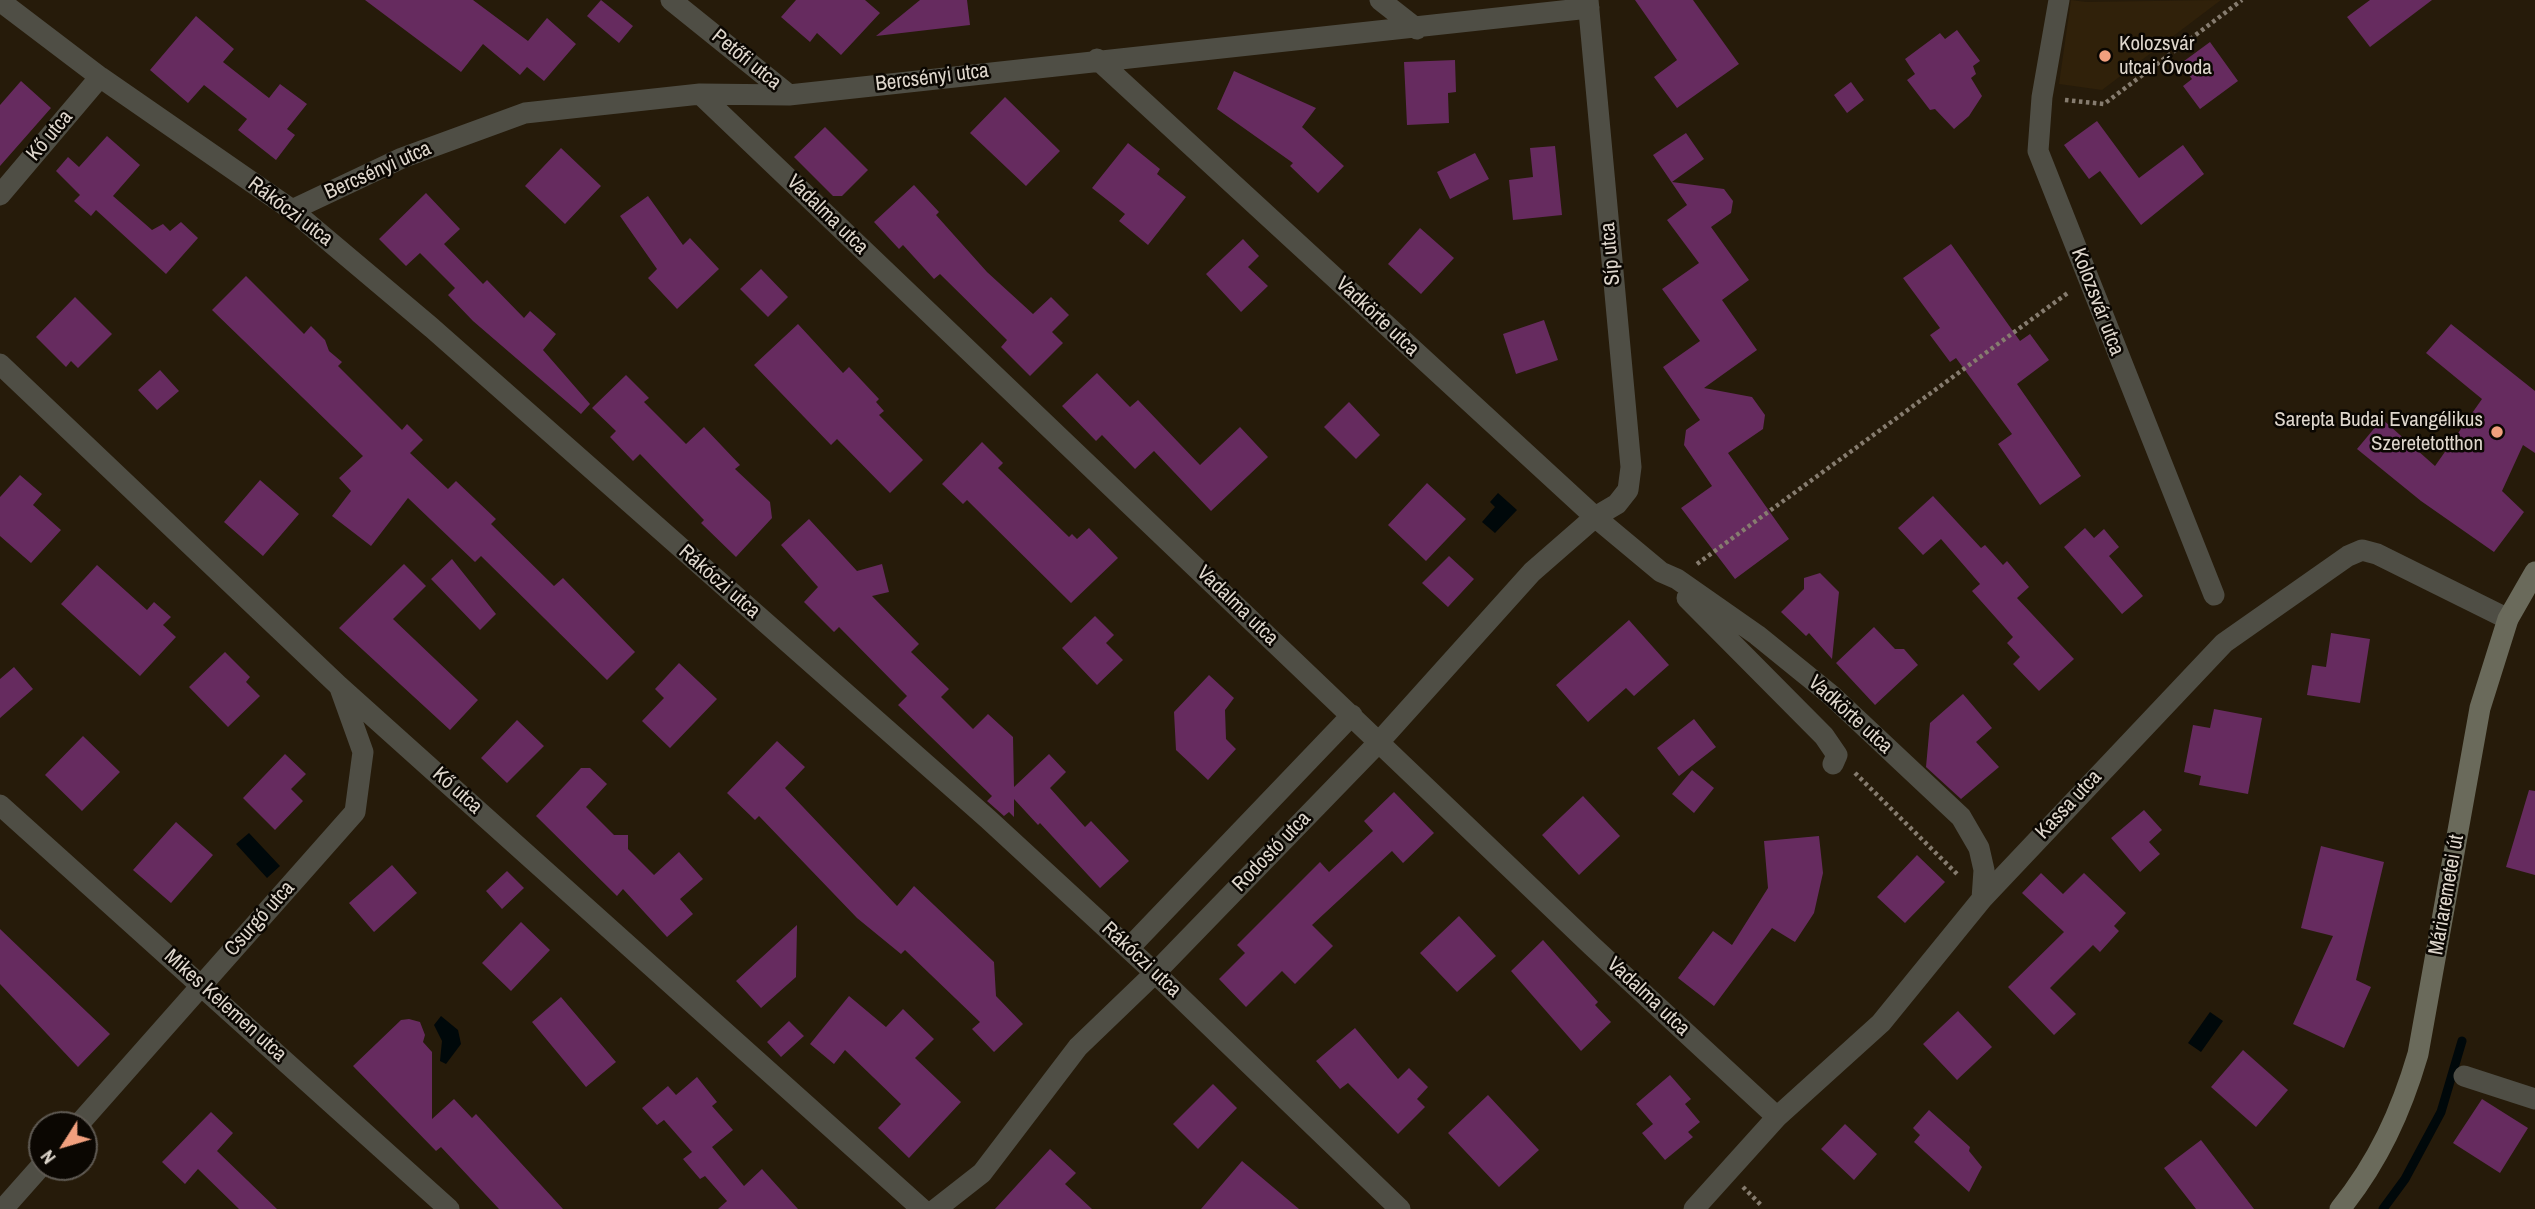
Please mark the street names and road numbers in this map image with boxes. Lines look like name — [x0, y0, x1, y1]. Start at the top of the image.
street label: Petőfi utca — [706, 24, 786, 96]
street label: Bercsényi utca — [874, 59, 990, 97]
street label: Kő utca — [22, 106, 78, 166]
street label: Bercsényi utca — [321, 136, 435, 206]
street label: Vadalma utca — [781, 170, 873, 260]
street label: Rákóczi utca — [243, 172, 337, 252]
street label: Síp utca — [1596, 221, 1626, 287]
street label: Kolozsvár utca — [2065, 245, 2129, 359]
street label: Vadkörte utca — [1330, 272, 1424, 362]
street label: Rákóczi utca — [673, 540, 765, 624]
street label: Vadalma utca — [1191, 561, 1283, 651]
street label: Vadkörte utca — [1803, 671, 1897, 759]
street label: Kő utca — [427, 762, 487, 820]
street label: Kassa utca — [2031, 765, 2107, 845]
street label: Rodostó utca — [1228, 807, 1316, 897]
street label: Máriaremetei út — [2424, 833, 2470, 957]
street label: Csurgó utca — [220, 876, 300, 962]
street label: Rákóczi utca — [1096, 917, 1186, 1003]
street label: Mikes Kelemen utca — [159, 944, 291, 1068]
street label: Vadalma utca — [1601, 952, 1695, 1042]

